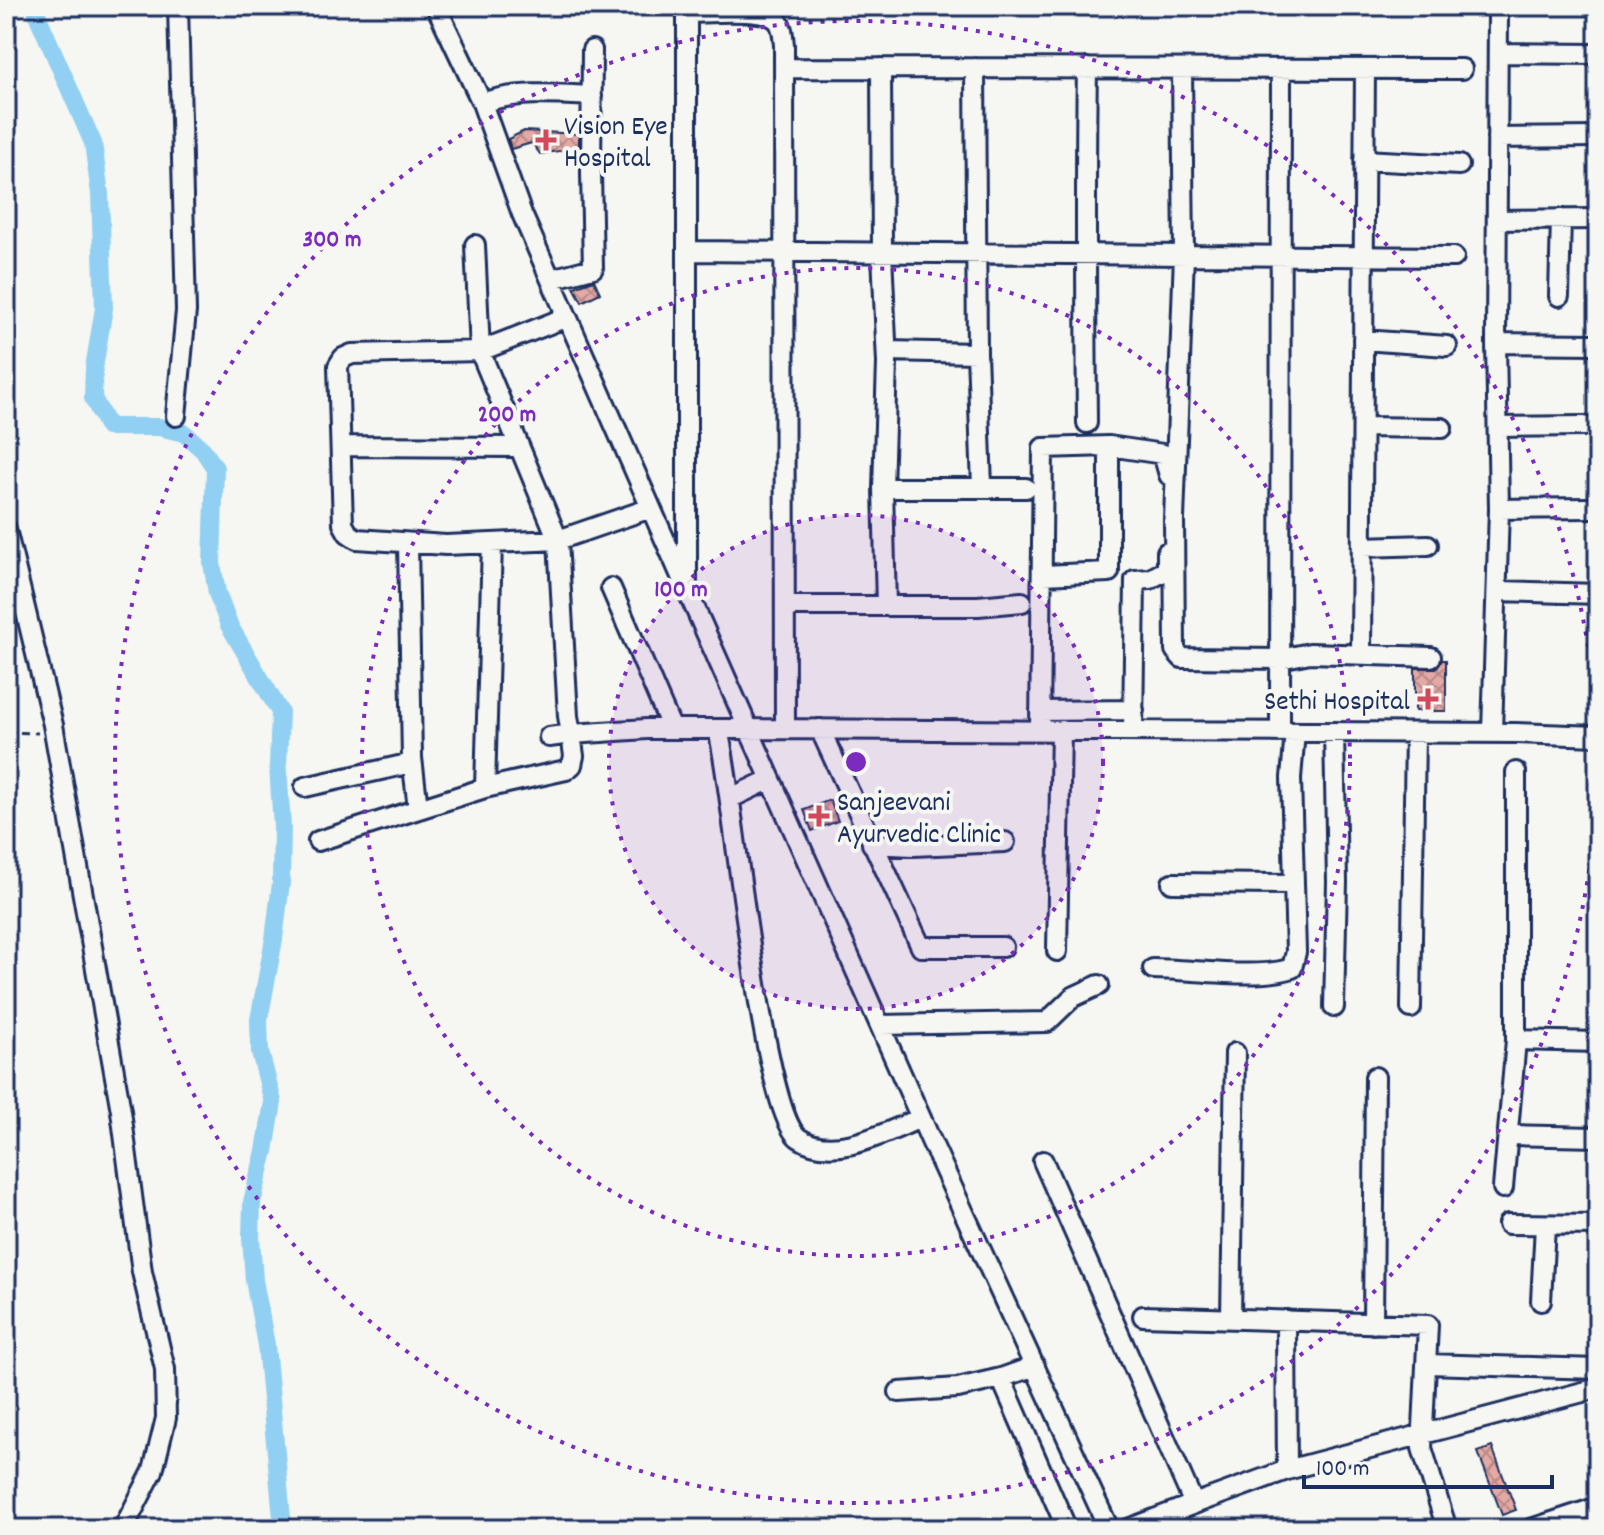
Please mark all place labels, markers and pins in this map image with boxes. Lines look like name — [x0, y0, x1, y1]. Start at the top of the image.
place label: Vision Eye Hospital — [564, 109, 668, 181]
marker: Vision Eye Hospital — [535, 129, 557, 151]
place label: Sethi Hospital — [1264, 684, 1410, 724]
marker: Sethi Hospital — [1417, 688, 1439, 710]
centre of rings — [842, 748, 870, 776]
place label: Sanjeevani Ayurvedic Clinic — [837, 785, 1001, 857]
marker: Sanjeevani Ayurvedic Clinic — [808, 805, 830, 827]

